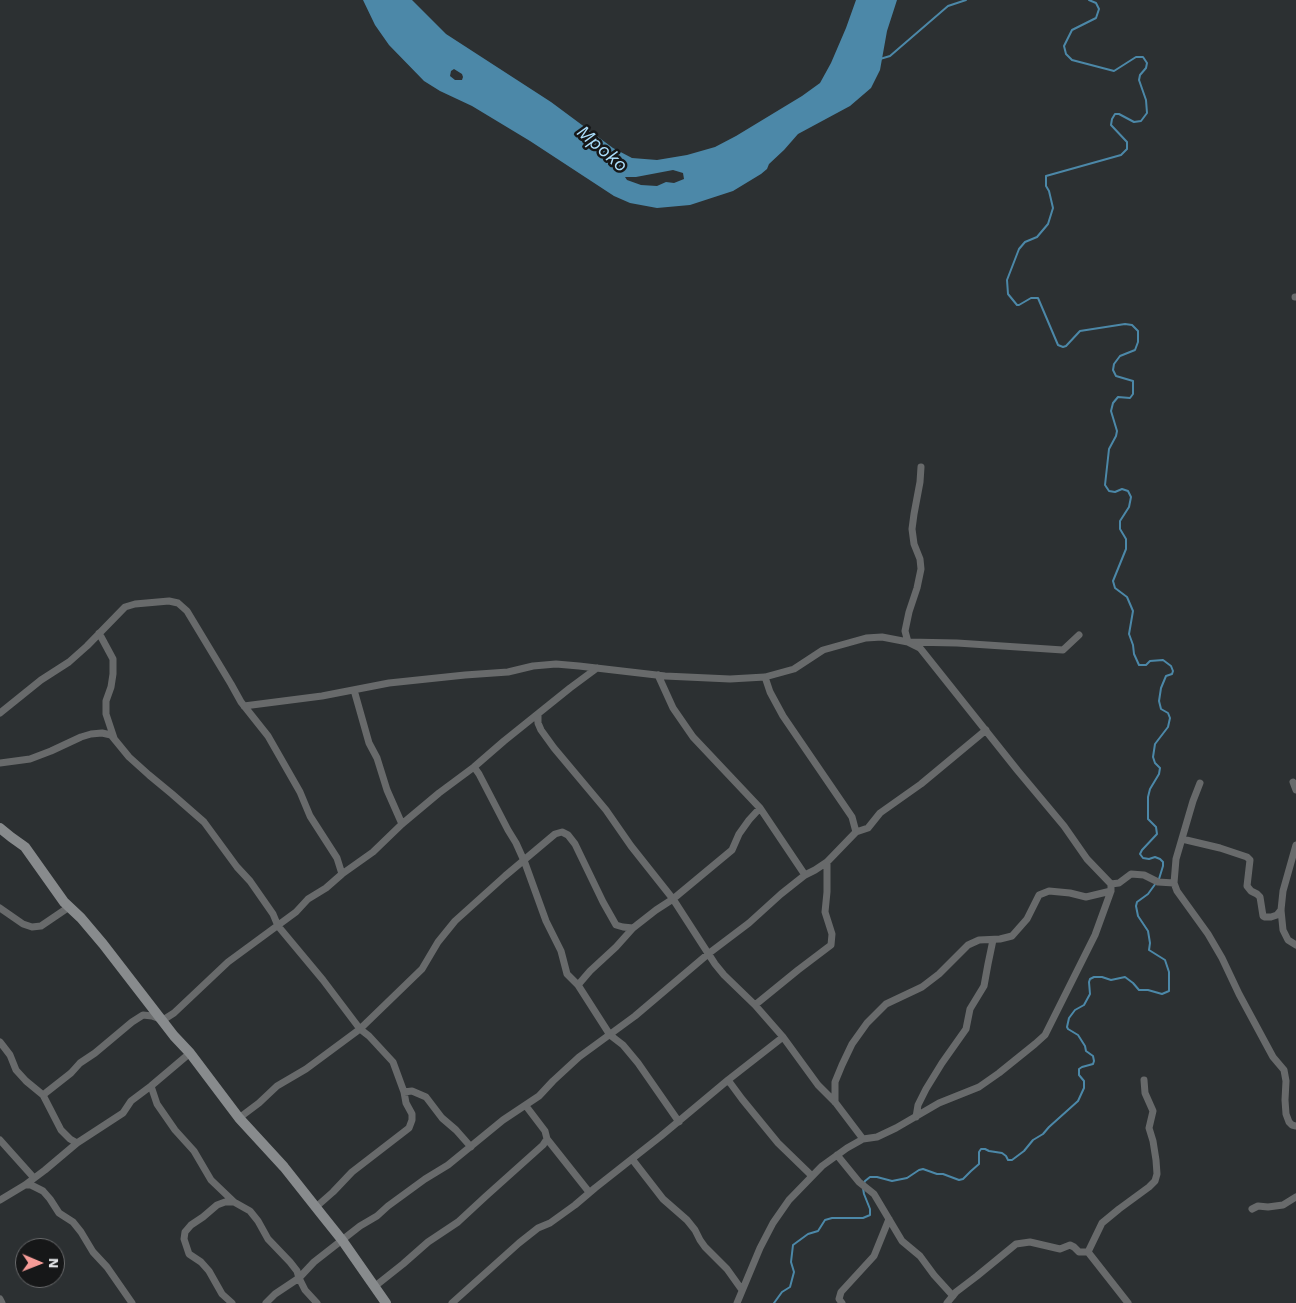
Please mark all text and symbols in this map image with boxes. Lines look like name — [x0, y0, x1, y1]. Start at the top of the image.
water label: Mpoko — [572, 121, 632, 177]
north arrow — [15, 1238, 65, 1288]
text: N — [46, 1258, 62, 1269]

